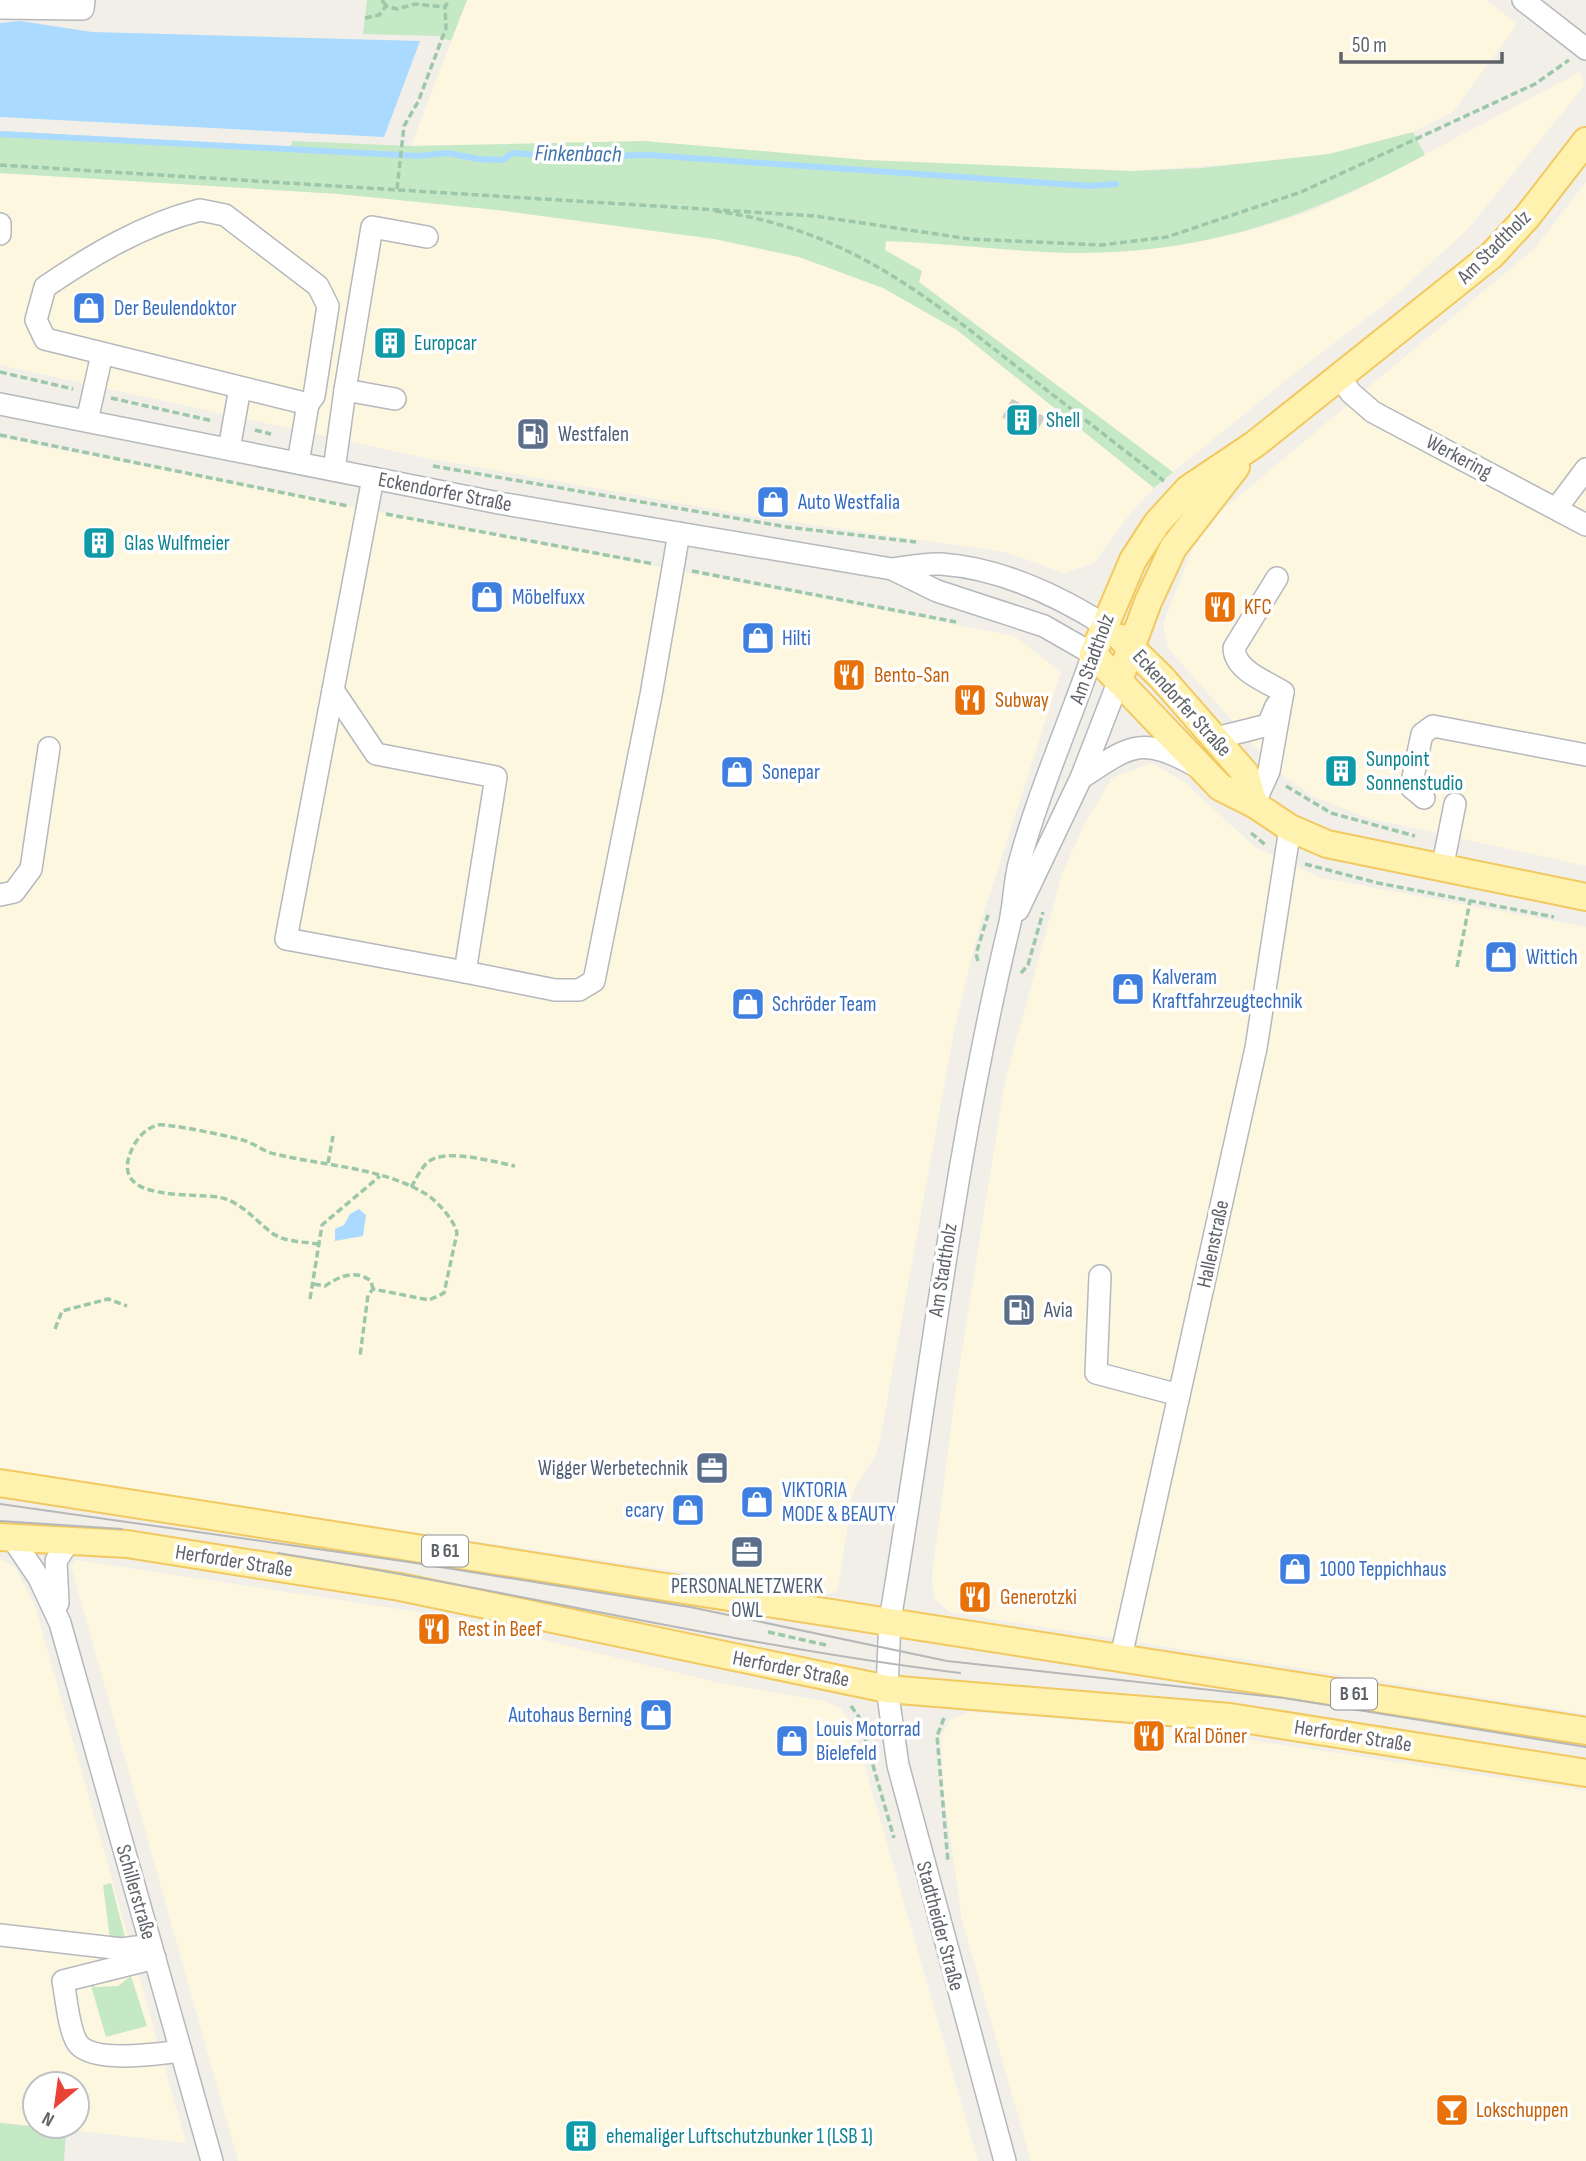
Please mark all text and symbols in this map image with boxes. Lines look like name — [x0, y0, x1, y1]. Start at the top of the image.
scale bar — [1341, 21, 1502, 65]
text: 50 m — [1352, 33, 1387, 58]
water label: Finkenbach — [534, 139, 622, 169]
street label: Am Stadtholz — [1451, 205, 1536, 290]
shop icon: Der Beulendoktor — [70, 289, 108, 327]
place label: Der Beulendoktor — [114, 296, 237, 321]
building icon: Europcar — [371, 324, 409, 362]
place label: Europcar — [414, 331, 477, 356]
building icon: Shell — [1003, 401, 1041, 439]
place label: Shell — [1046, 408, 1080, 433]
fuel station icon: Westfalen — [514, 415, 552, 453]
place label: Westfalen — [558, 422, 629, 447]
street label: Werkering — [1422, 429, 1496, 485]
street label: Eckendorfer Straße — [376, 467, 514, 517]
shop icon: Auto Westfalia — [754, 483, 792, 521]
place label: Auto Westfalia — [797, 490, 900, 515]
building icon: Glas Wulfmeier — [80, 524, 118, 562]
place label: Glas Wulfmeier — [124, 531, 230, 556]
shop icon: Möbelfuxx — [468, 578, 506, 616]
place label: Möbelfuxx — [512, 585, 585, 610]
restaurant icon: KFC — [1201, 588, 1239, 626]
place label: KFC — [1244, 595, 1272, 620]
street label: Am Stadtholz — [1064, 610, 1120, 708]
shop icon: Hilti — [739, 619, 777, 657]
place label: Hilti — [782, 626, 811, 651]
street label: Eckendorfer Straße — [1127, 644, 1237, 762]
restaurant icon: Bento-San — [830, 656, 868, 694]
place label: Bento-San — [874, 663, 950, 688]
restaurant icon: Subway — [951, 681, 989, 719]
place label: Subway — [995, 688, 1049, 713]
place label: Sunpoint Sonnenstudio — [1366, 747, 1463, 796]
building icon: Sunpoint Sonnenstudio — [1322, 752, 1360, 790]
shop icon: Sonepar — [718, 753, 756, 791]
place label: Sonepar — [762, 760, 820, 785]
shop icon: Wittich — [1482, 938, 1520, 976]
place label: Wittich — [1526, 945, 1578, 970]
place label: Kalveram Kraftfahrzeugtechnik — [1152, 965, 1302, 1014]
shop icon: Kalveram Kraftfahrzeugtechnik — [1109, 970, 1147, 1008]
shop icon: Schröder Team — [729, 985, 767, 1023]
place label: Schröder Team — [772, 992, 877, 1017]
street label: Hallenstraße — [1192, 1198, 1234, 1290]
street label: Am Stadtholz — [923, 1221, 963, 1319]
fuel station icon: Avia — [1000, 1291, 1038, 1329]
place label: Avia — [1043, 1298, 1073, 1323]
office icon: Wigger Werbetechnik — [693, 1449, 731, 1487]
place label: Wigger Werbetechnik — [538, 1456, 688, 1481]
place label: VIKTORIA MODE & BEAUTY — [782, 1478, 896, 1527]
shop icon: VIKTORIA MODE & BEAUTY — [738, 1483, 776, 1521]
shop icon: ecary — [669, 1491, 707, 1529]
place label: ecary — [625, 1498, 664, 1523]
office icon: PERSONALNETZWERK OWL — [728, 1533, 766, 1571]
road number: B 61 — [422, 1536, 468, 1567]
street label: Herforder Straße — [174, 1539, 294, 1583]
shop icon: 1000 Teppichhaus — [1276, 1550, 1314, 1588]
place label: 1000 Teppichhaus — [1320, 1557, 1446, 1582]
place label: PERSONALNETZWERK OWL — [671, 1574, 824, 1623]
restaurant icon: Generotzki — [956, 1578, 994, 1616]
place label: Generotzki — [1000, 1585, 1077, 1610]
restaurant icon: Rest in Beef — [415, 1610, 453, 1648]
place label: Rest in Beef — [458, 1617, 543, 1642]
street label: Herforder Straße — [730, 1645, 852, 1693]
road number: B 61 — [1331, 1678, 1377, 1710]
shop icon: Autohaus Berning — [637, 1696, 675, 1734]
place label: Autohaus Berning — [507, 1703, 632, 1728]
street label: Herforder Straße — [1293, 1714, 1413, 1758]
place label: Louis Motorrad Bielefeld — [816, 1717, 921, 1766]
restaurant icon: Kral Döner — [1130, 1717, 1168, 1755]
shop icon: Louis Motorrad Bielefeld — [773, 1722, 811, 1760]
place label: Kral Döner — [1174, 1724, 1247, 1749]
street label: Schillerstraße — [111, 1842, 161, 1942]
street label: Stadtheider Straße — [911, 1859, 969, 1993]
north arrow — [21, 2070, 91, 2140]
bar icon: Lokschuppen — [1433, 2091, 1471, 2129]
place label: Lokschuppen — [1476, 2098, 1569, 2123]
text: N — [38, 2106, 59, 2131]
building icon: ehemaliger Luftschutzbunker 1 (LSB 1) — [562, 2117, 600, 2155]
place label: ehemaliger Luftschutzbunker 1 (LSB 1) — [606, 2124, 873, 2149]

